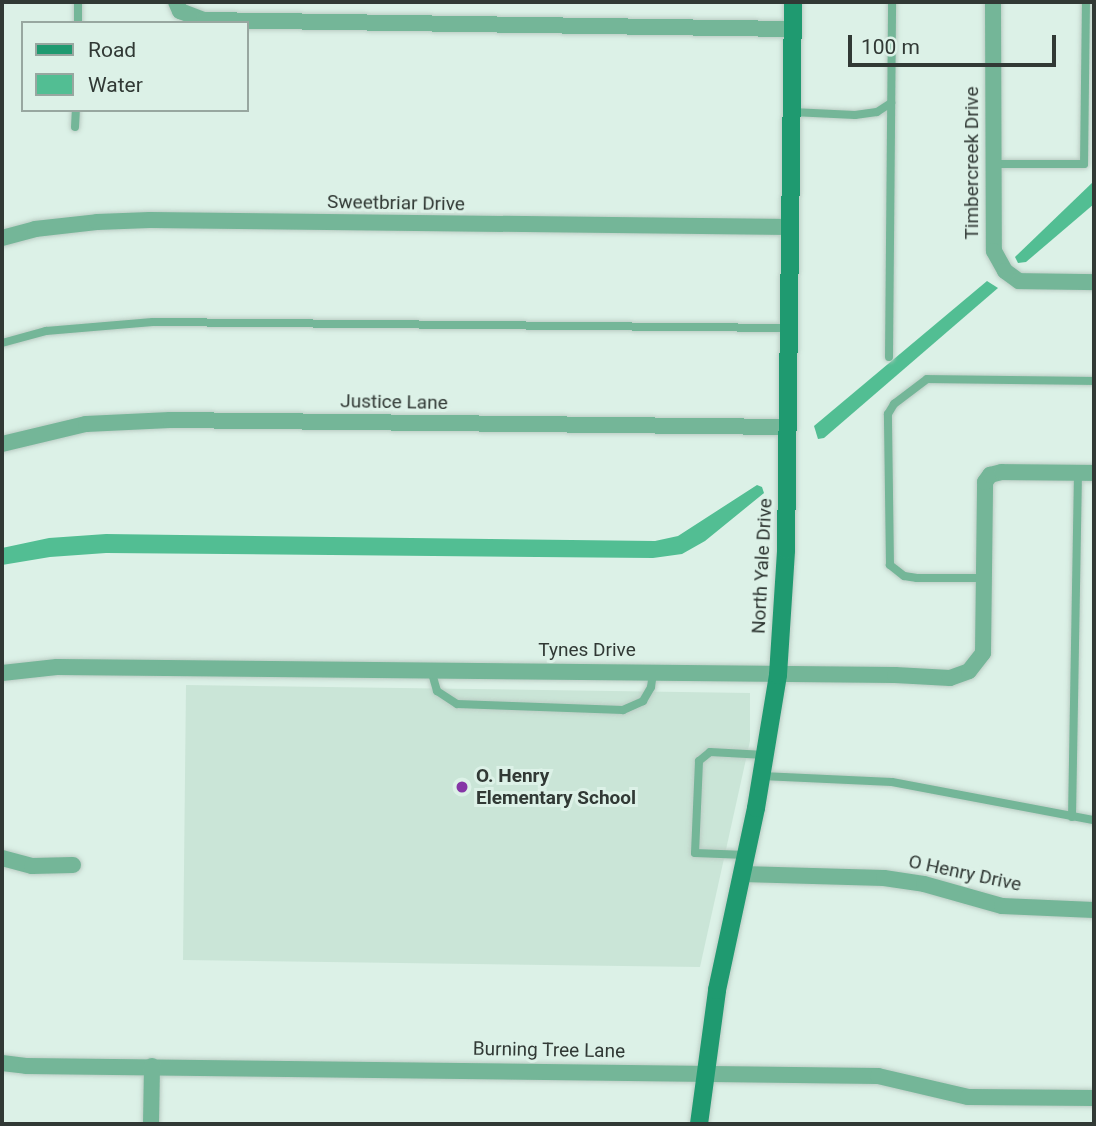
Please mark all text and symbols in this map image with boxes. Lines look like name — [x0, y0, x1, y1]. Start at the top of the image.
legend — [21, 21, 248, 112]
scale bar — [851, 21, 1059, 65]
text: 100 m — [861, 35, 920, 59]
text: Road — [88, 38, 136, 62]
text: Water — [88, 73, 143, 97]
street label: Timbercreek Drive — [961, 86, 983, 240]
street label: Sweetbriar Drive — [327, 190, 465, 216]
street label: Justice Lane — [340, 390, 448, 414]
street label: North Yale Drive — [747, 498, 777, 634]
street label: Tynes Drive — [538, 639, 636, 661]
place label: O. Henry Elementary School — [476, 765, 636, 809]
marker: O. Henry Elementary School — [454, 779, 470, 795]
street label: O Henry Drive — [906, 850, 1024, 896]
street label: Burning Tree Lane — [472, 1037, 626, 1063]

